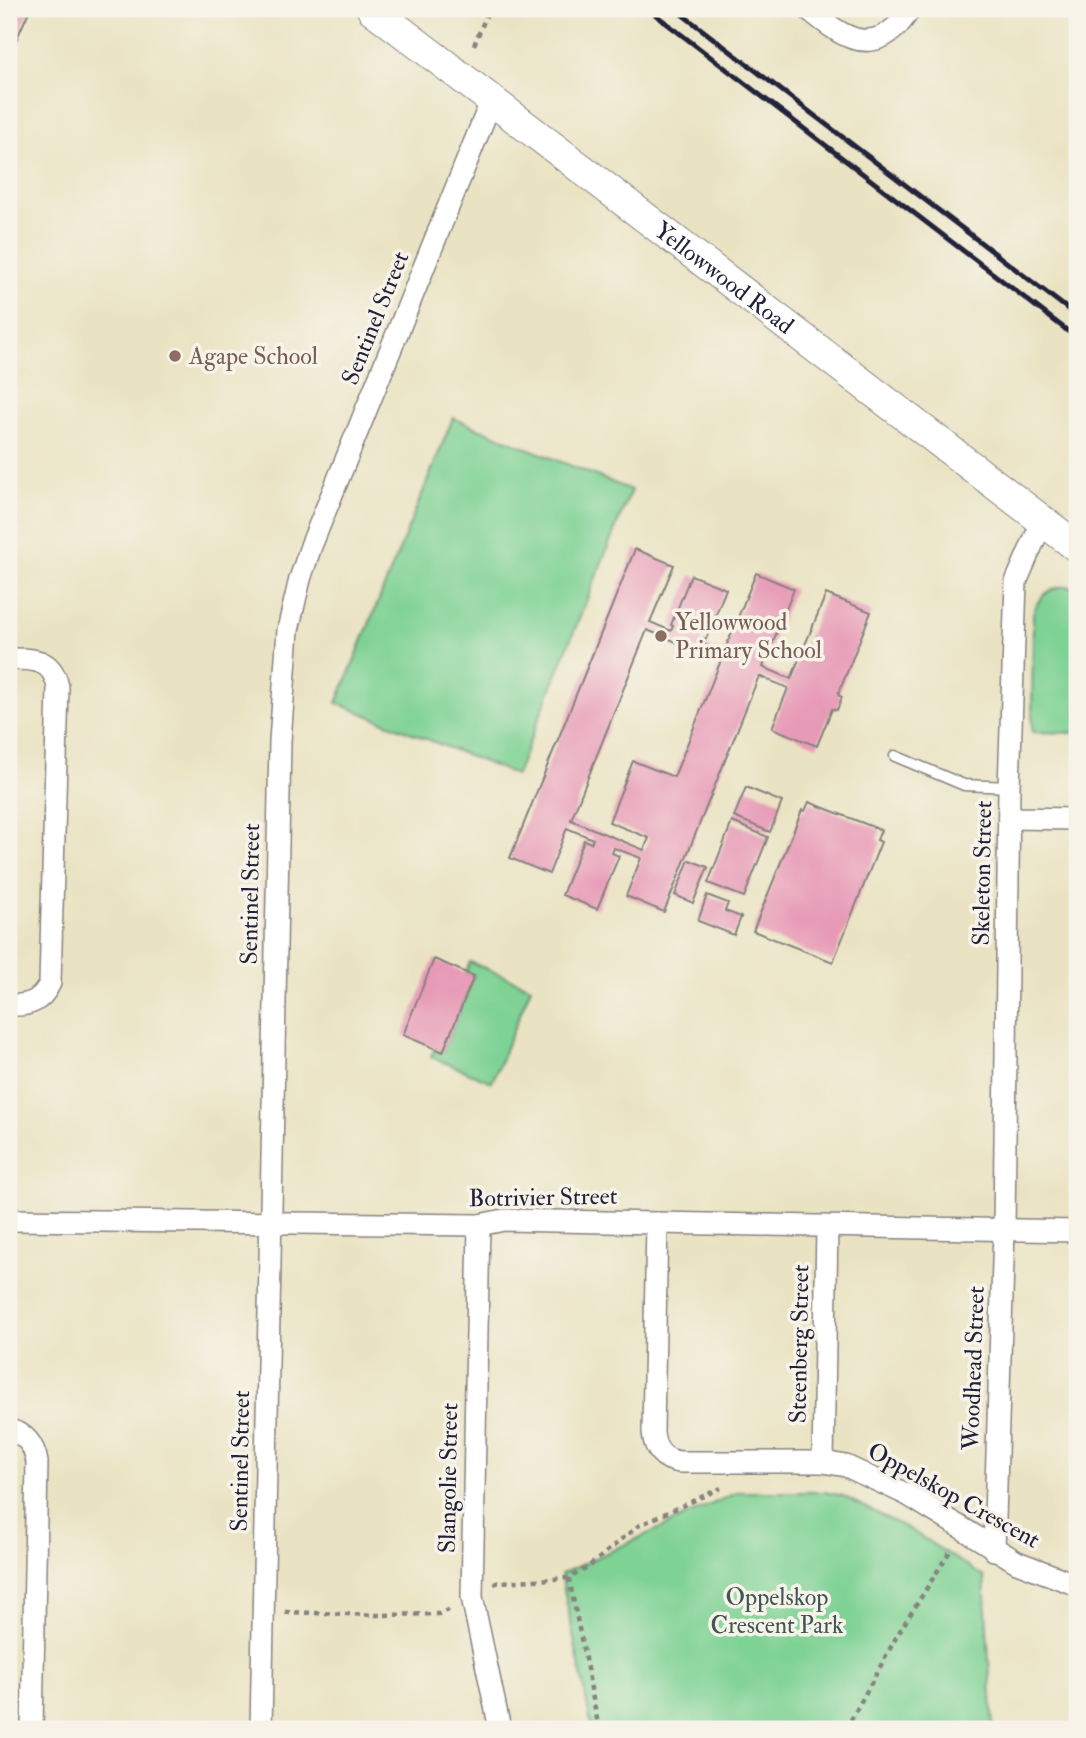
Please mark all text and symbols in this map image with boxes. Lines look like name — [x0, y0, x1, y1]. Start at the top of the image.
street label: Yellowwood Road — [648, 215, 800, 341]
street label: Sentinel Street — [335, 247, 416, 389]
place label: Agape School — [188, 341, 318, 372]
marker: Agape School — [167, 348, 183, 364]
place label: Yellowwood Primary School — [675, 607, 822, 666]
marker: Yellowwood Primary School — [653, 628, 669, 644]
street label: Skeleton Street — [966, 800, 999, 946]
street label: Sentinel Street — [234, 823, 267, 965]
street label: Botrivier Street — [468, 1181, 618, 1214]
street label: Steenberg Street — [783, 1264, 816, 1424]
street label: Woodhead Street — [955, 1285, 992, 1452]
street label: Sentinel Street — [224, 1390, 257, 1532]
street label: Slangolie Street — [432, 1402, 465, 1553]
street label: Oppelskop Crescent — [862, 1435, 1046, 1556]
park label: Oppelskop Crescent Park — [711, 1582, 844, 1641]

